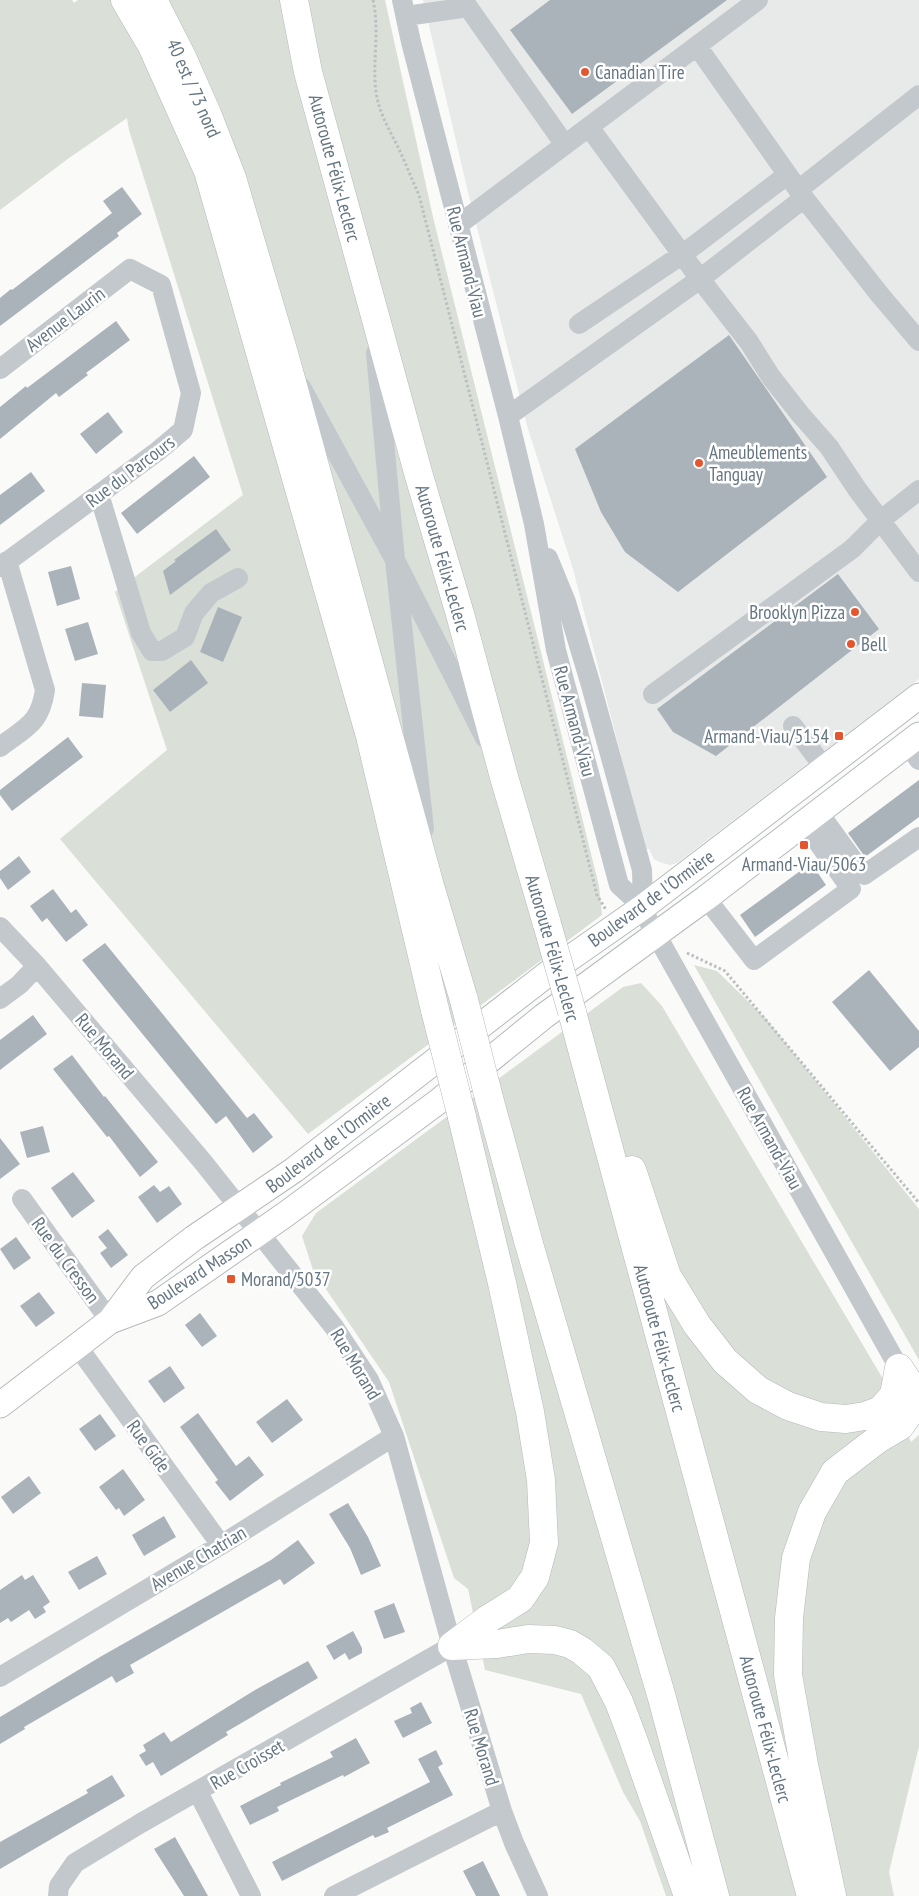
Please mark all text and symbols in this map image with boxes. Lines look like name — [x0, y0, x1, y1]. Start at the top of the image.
street label: 40 est / 73 nord — [162, 35, 226, 141]
place label: Canadian Tire — [595, 60, 685, 84]
marker: Canadian Tire — [579, 66, 591, 78]
street label: Autoroute Félix-Leclerc — [304, 92, 366, 245]
street label: Rue Armand-Viau — [442, 204, 492, 320]
street label: Avenue Laurin — [21, 281, 109, 357]
street label: Rue du Parcours — [81, 430, 179, 512]
place label: Ameublements Tanguay — [709, 440, 807, 486]
marker: Ameublements Tanguay — [693, 457, 705, 469]
street label: Autoroute Félix-Leclerc — [411, 482, 476, 634]
place label: Brooklyn Pizza — [749, 600, 845, 624]
marker: Brooklyn Pizza — [849, 606, 861, 618]
place label: Bell — [861, 632, 887, 656]
marker: Bell — [845, 638, 857, 650]
street label: Rue Armand-Viau — [549, 663, 601, 779]
place label: Armand-Viau/5154 — [704, 724, 829, 748]
marker: Armand-Viau/5154 — [833, 730, 845, 742]
marker: Armand-Viau/5063 — [798, 839, 810, 851]
street label: Boulevard de l'Ormière — [583, 844, 719, 952]
place label: Armand-Viau/5063 — [742, 852, 866, 876]
street label: Autoroute Félix-Leclerc — [521, 872, 586, 1024]
street label: Rue Morand — [70, 1008, 140, 1084]
street label: Rue Armand-Viau — [732, 1082, 808, 1194]
street label: Boulevard de l'Ormière — [261, 1088, 395, 1198]
street label: Rue du Cresson — [27, 1212, 105, 1308]
street label: Boulevard Masson — [143, 1230, 255, 1314]
street label: Autoroute Félix-Leclerc — [629, 1262, 691, 1415]
place label: Morand/5037 — [241, 1267, 331, 1291]
marker: Morand/5037 — [225, 1273, 237, 1285]
street label: Rue Morand — [325, 1324, 387, 1404]
street label: Rue Gide — [122, 1415, 176, 1477]
street label: Avenue Chatrian — [146, 1520, 250, 1596]
street label: Autoroute Félix-Leclerc — [735, 1653, 797, 1806]
street label: Rue Morand — [459, 1706, 505, 1788]
street label: Rue Croisset — [206, 1733, 289, 1795]

